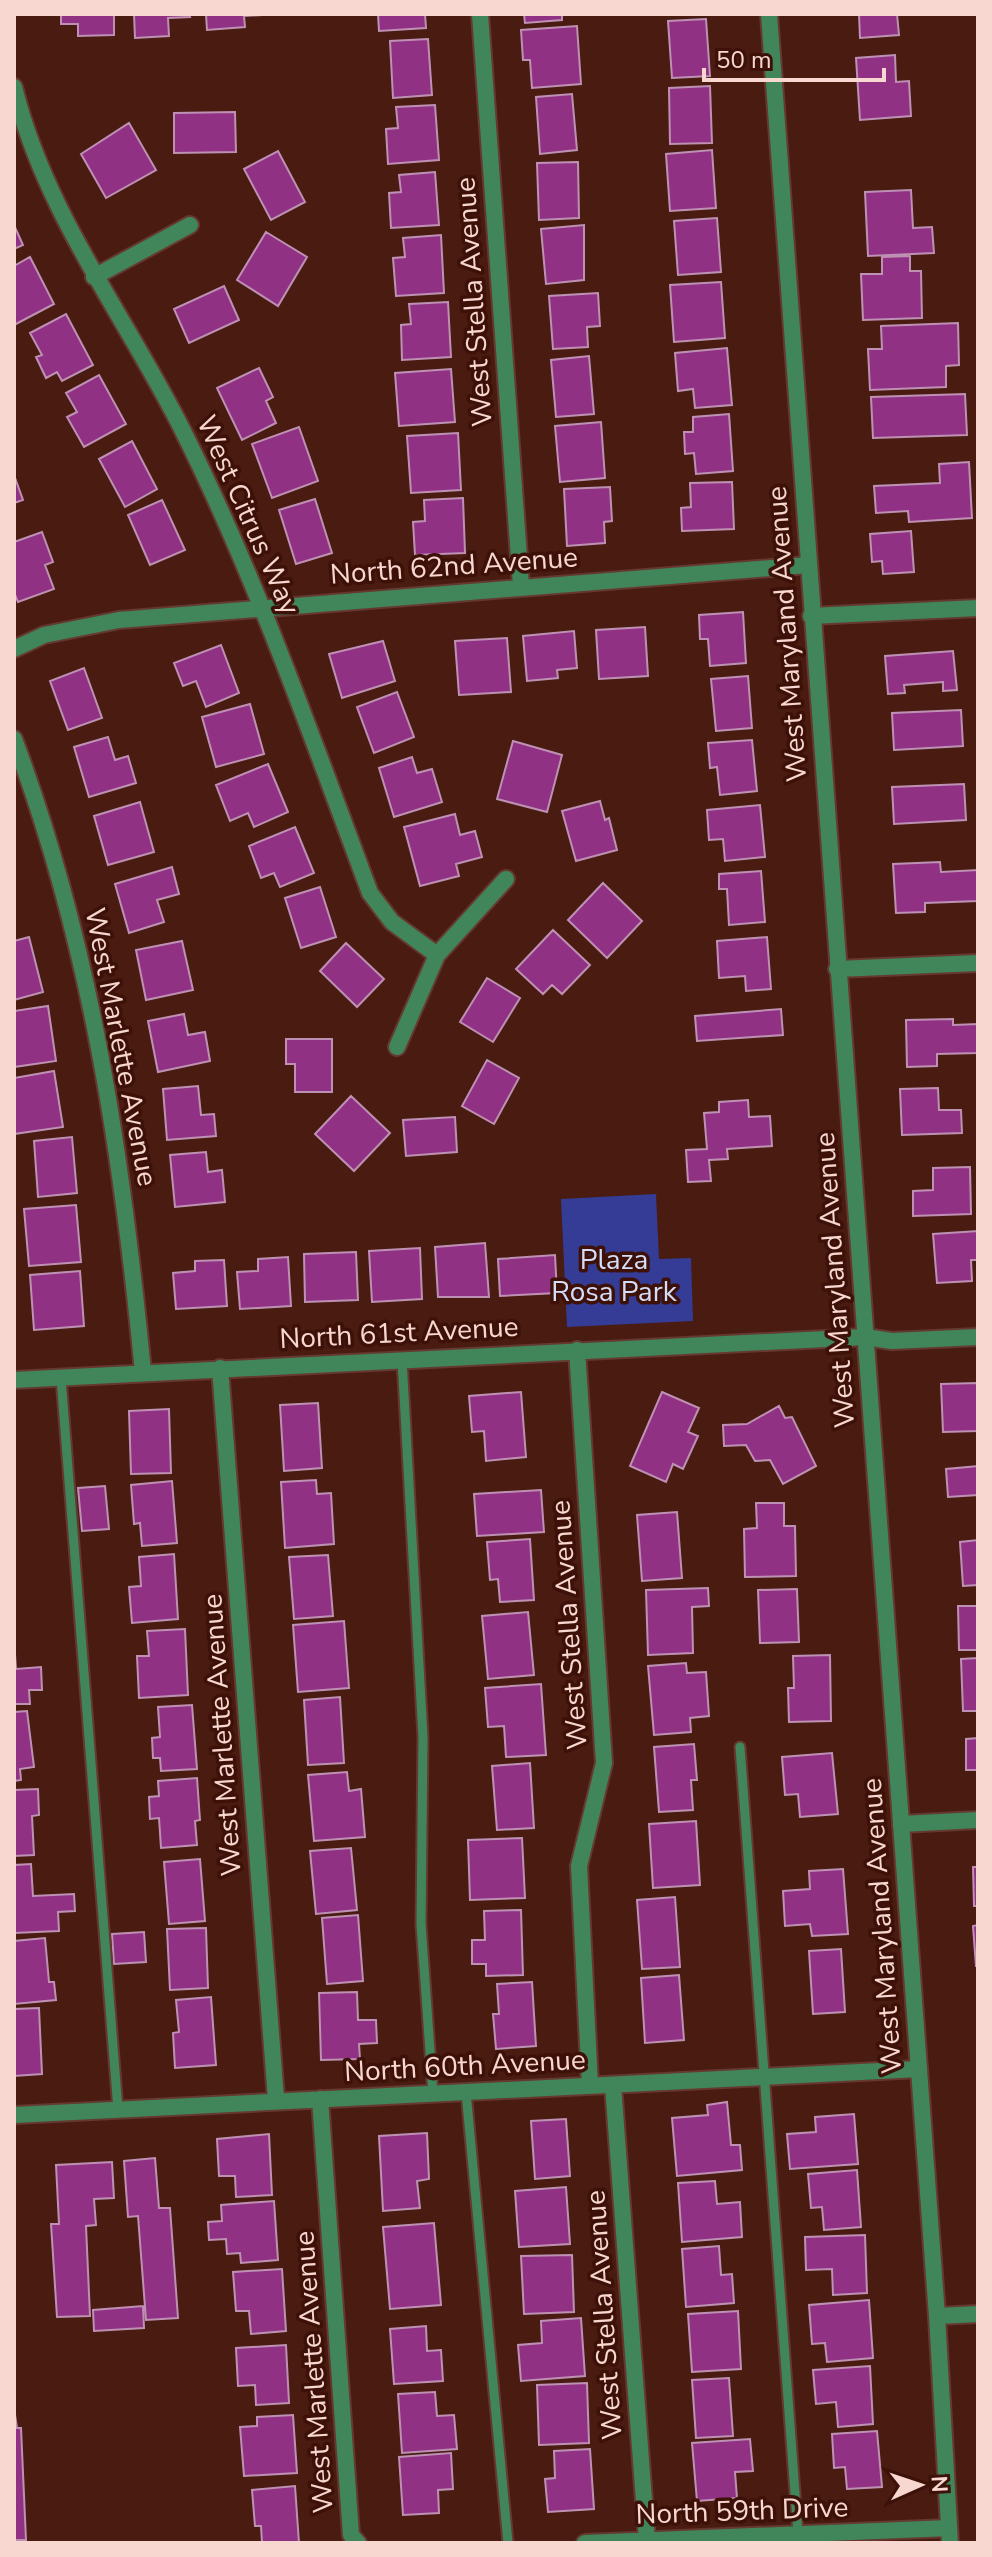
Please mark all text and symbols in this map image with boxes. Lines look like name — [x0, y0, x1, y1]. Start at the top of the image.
scale bar — [704, 32, 884, 82]
text: 50 m — [716, 44, 772, 76]
street label: West Stella Avenue — [446, 176, 502, 428]
street label: West Citrus Way — [187, 409, 309, 621]
street label: West Maryland Avenue — [758, 485, 816, 783]
street label: North 62nd Avenue — [329, 538, 579, 594]
street label: West Marlette Avenue — [75, 905, 167, 1189]
street label: West Maryland Avenue — [806, 1131, 864, 1429]
park label: Plaza Rosa Park — [551, 1241, 678, 1311]
street label: North 61st Avenue — [279, 1308, 519, 1358]
street label: West Stella Avenue — [541, 1499, 597, 1751]
street label: West Marlette Avenue — [193, 1593, 251, 1877]
street label: West Maryland Avenue — [853, 1777, 911, 2075]
street label: North 60th Avenue — [343, 2041, 587, 2091]
street label: West Stella Avenue — [576, 2189, 632, 2441]
street label: West Marlette Avenue — [285, 2230, 343, 2514]
north arrow — [880, 2445, 960, 2525]
text: N — [924, 2475, 954, 2493]
street label: North 59th Drive — [635, 2488, 849, 2534]

